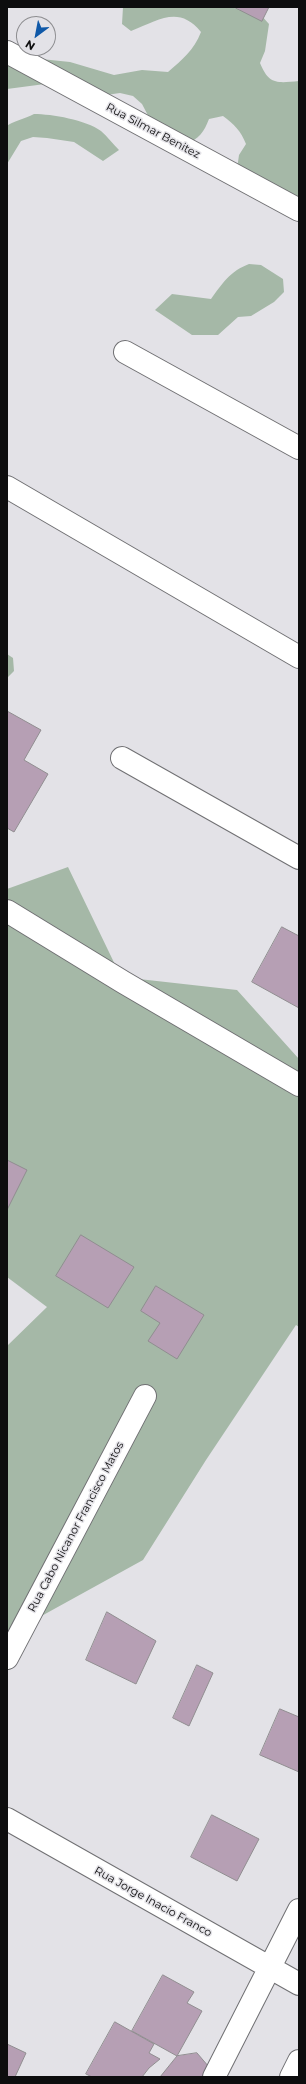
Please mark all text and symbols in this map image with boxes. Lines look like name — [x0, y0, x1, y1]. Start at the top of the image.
north arrow — [16, 16, 56, 56]
text: N — [23, 37, 38, 54]
street label: Rua Silmar Benitez — [104, 101, 202, 161]
street label: Rua Cabo Nicanor Francisco Matos — [25, 1440, 127, 1614]
street label: Rua Jorge Inacio Franco — [92, 1864, 214, 1940]

